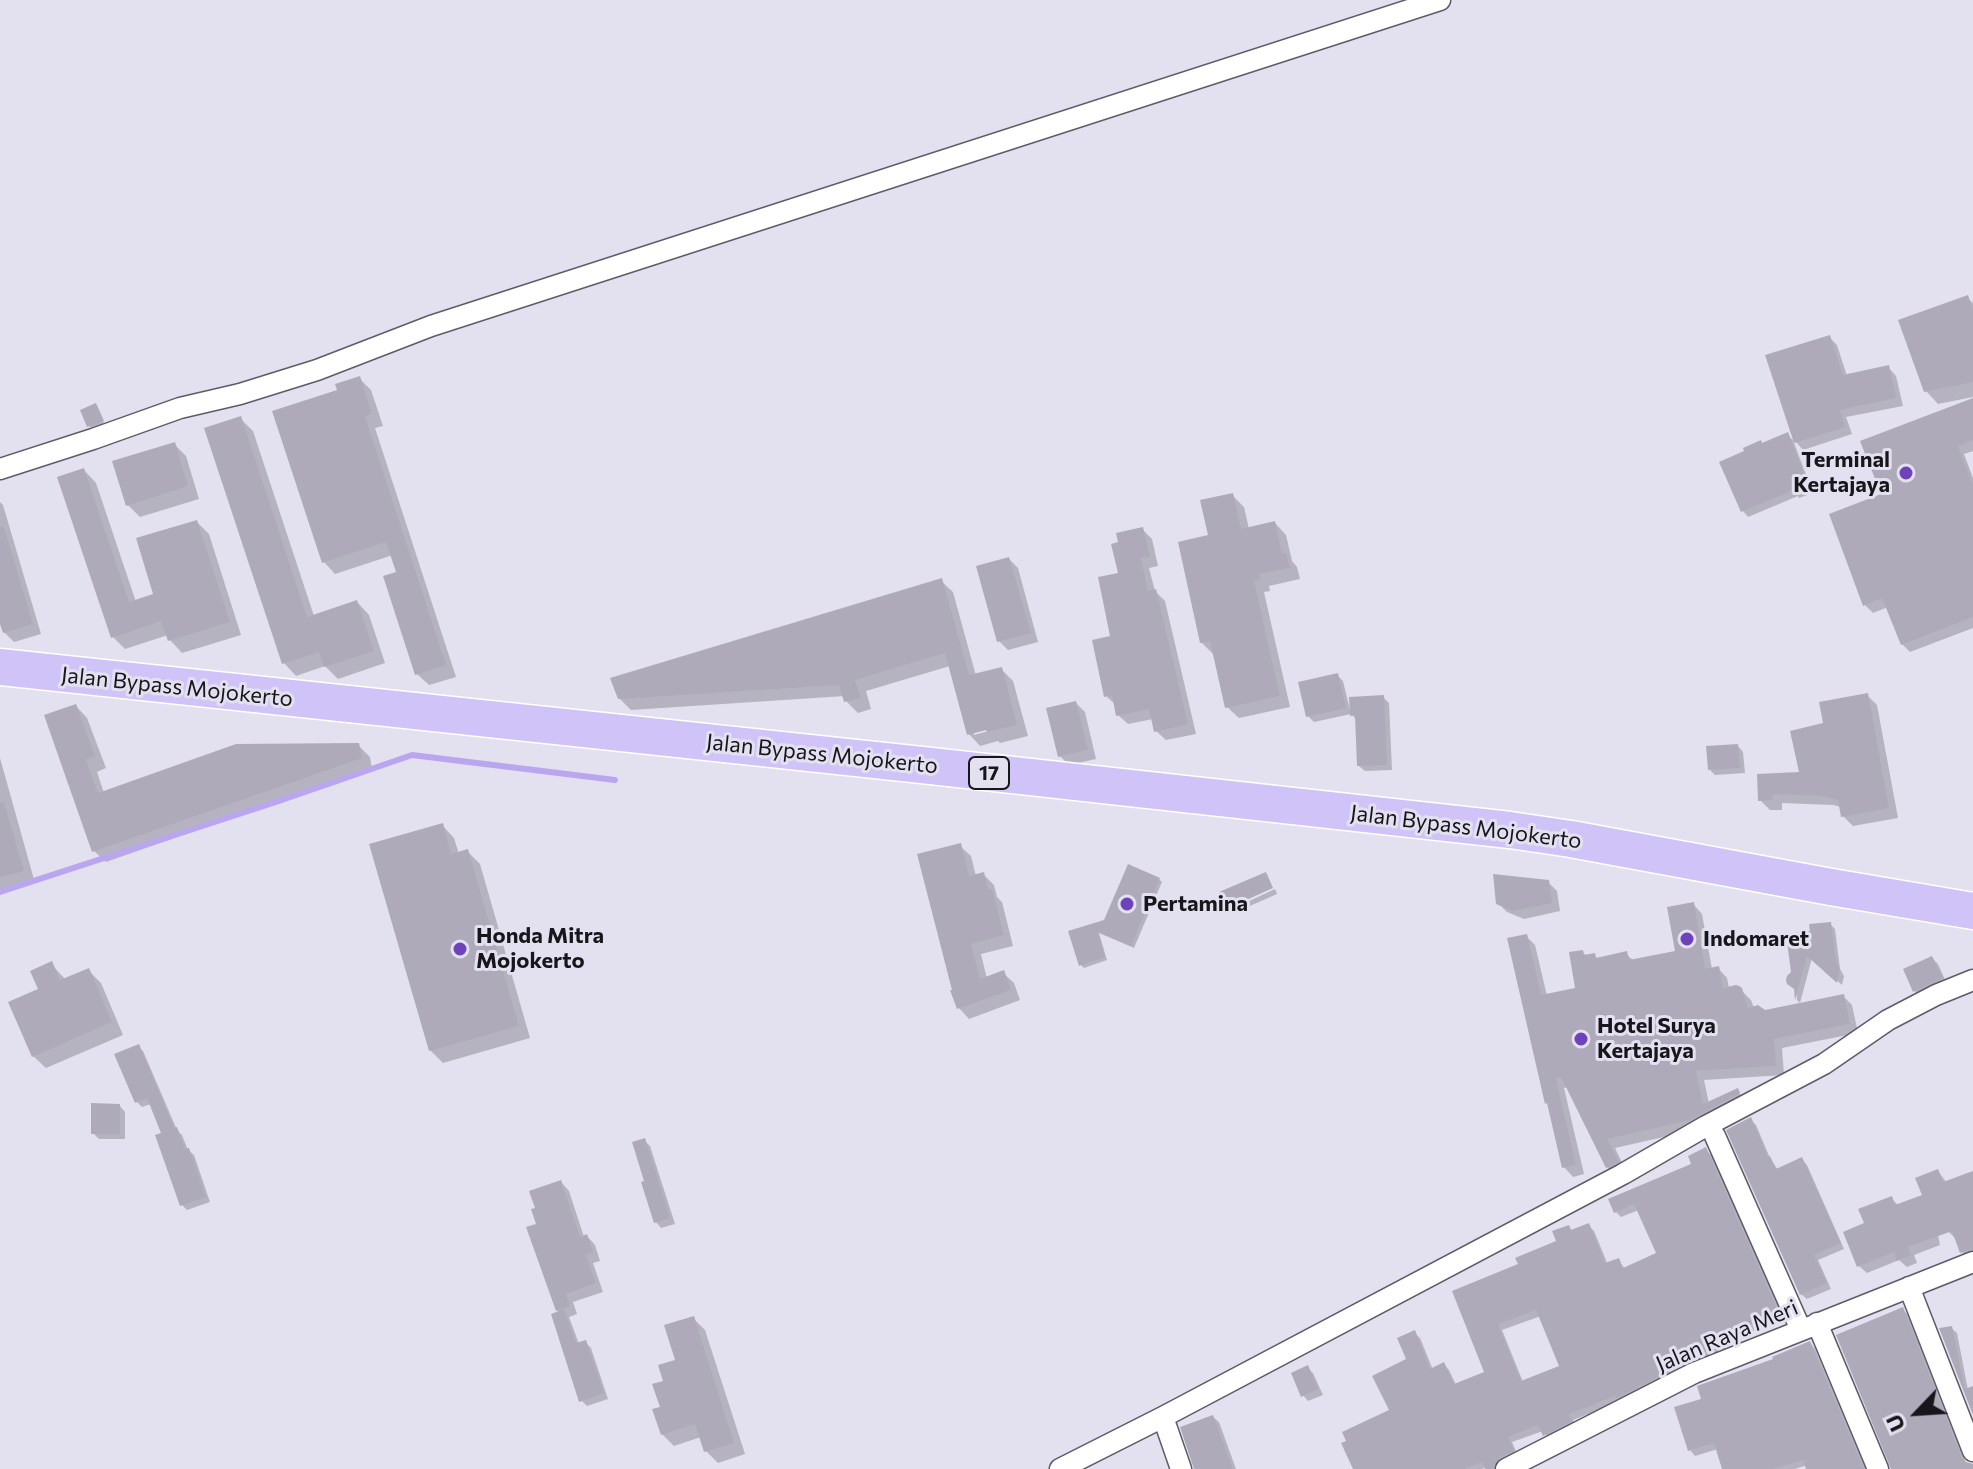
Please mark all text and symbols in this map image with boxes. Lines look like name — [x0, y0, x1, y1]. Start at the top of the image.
place label: Terminal Kertajaya — [1793, 447, 1890, 498]
marker: Terminal Kertajaya — [1897, 464, 1915, 482]
street label: Jalan Bypass Mojokerto — [60, 662, 294, 712]
street label: Jalan Bypass Mojokerto — [705, 729, 939, 779]
road number: 17 — [969, 757, 1009, 789]
street label: Jalan Bypass Mojokerto — [1349, 800, 1583, 854]
place label: Pertamina — [1143, 891, 1248, 917]
marker: Pertamina — [1118, 895, 1136, 913]
place label: Honda Mitra Mojokerto — [476, 923, 604, 974]
place label: Indomaret — [1703, 926, 1809, 952]
marker: Indomaret — [1678, 930, 1696, 948]
marker: Honda Mitra Mojokerto — [451, 940, 469, 958]
place label: Hotel Surya Kertajaya — [1597, 1013, 1716, 1064]
marker: Hotel Surya Kertajaya — [1572, 1030, 1590, 1048]
street label: Jalan Raya Meri — [1652, 1294, 1802, 1378]
north arrow — [1877, 1373, 1957, 1453]
text: U — [1879, 1410, 1910, 1436]

